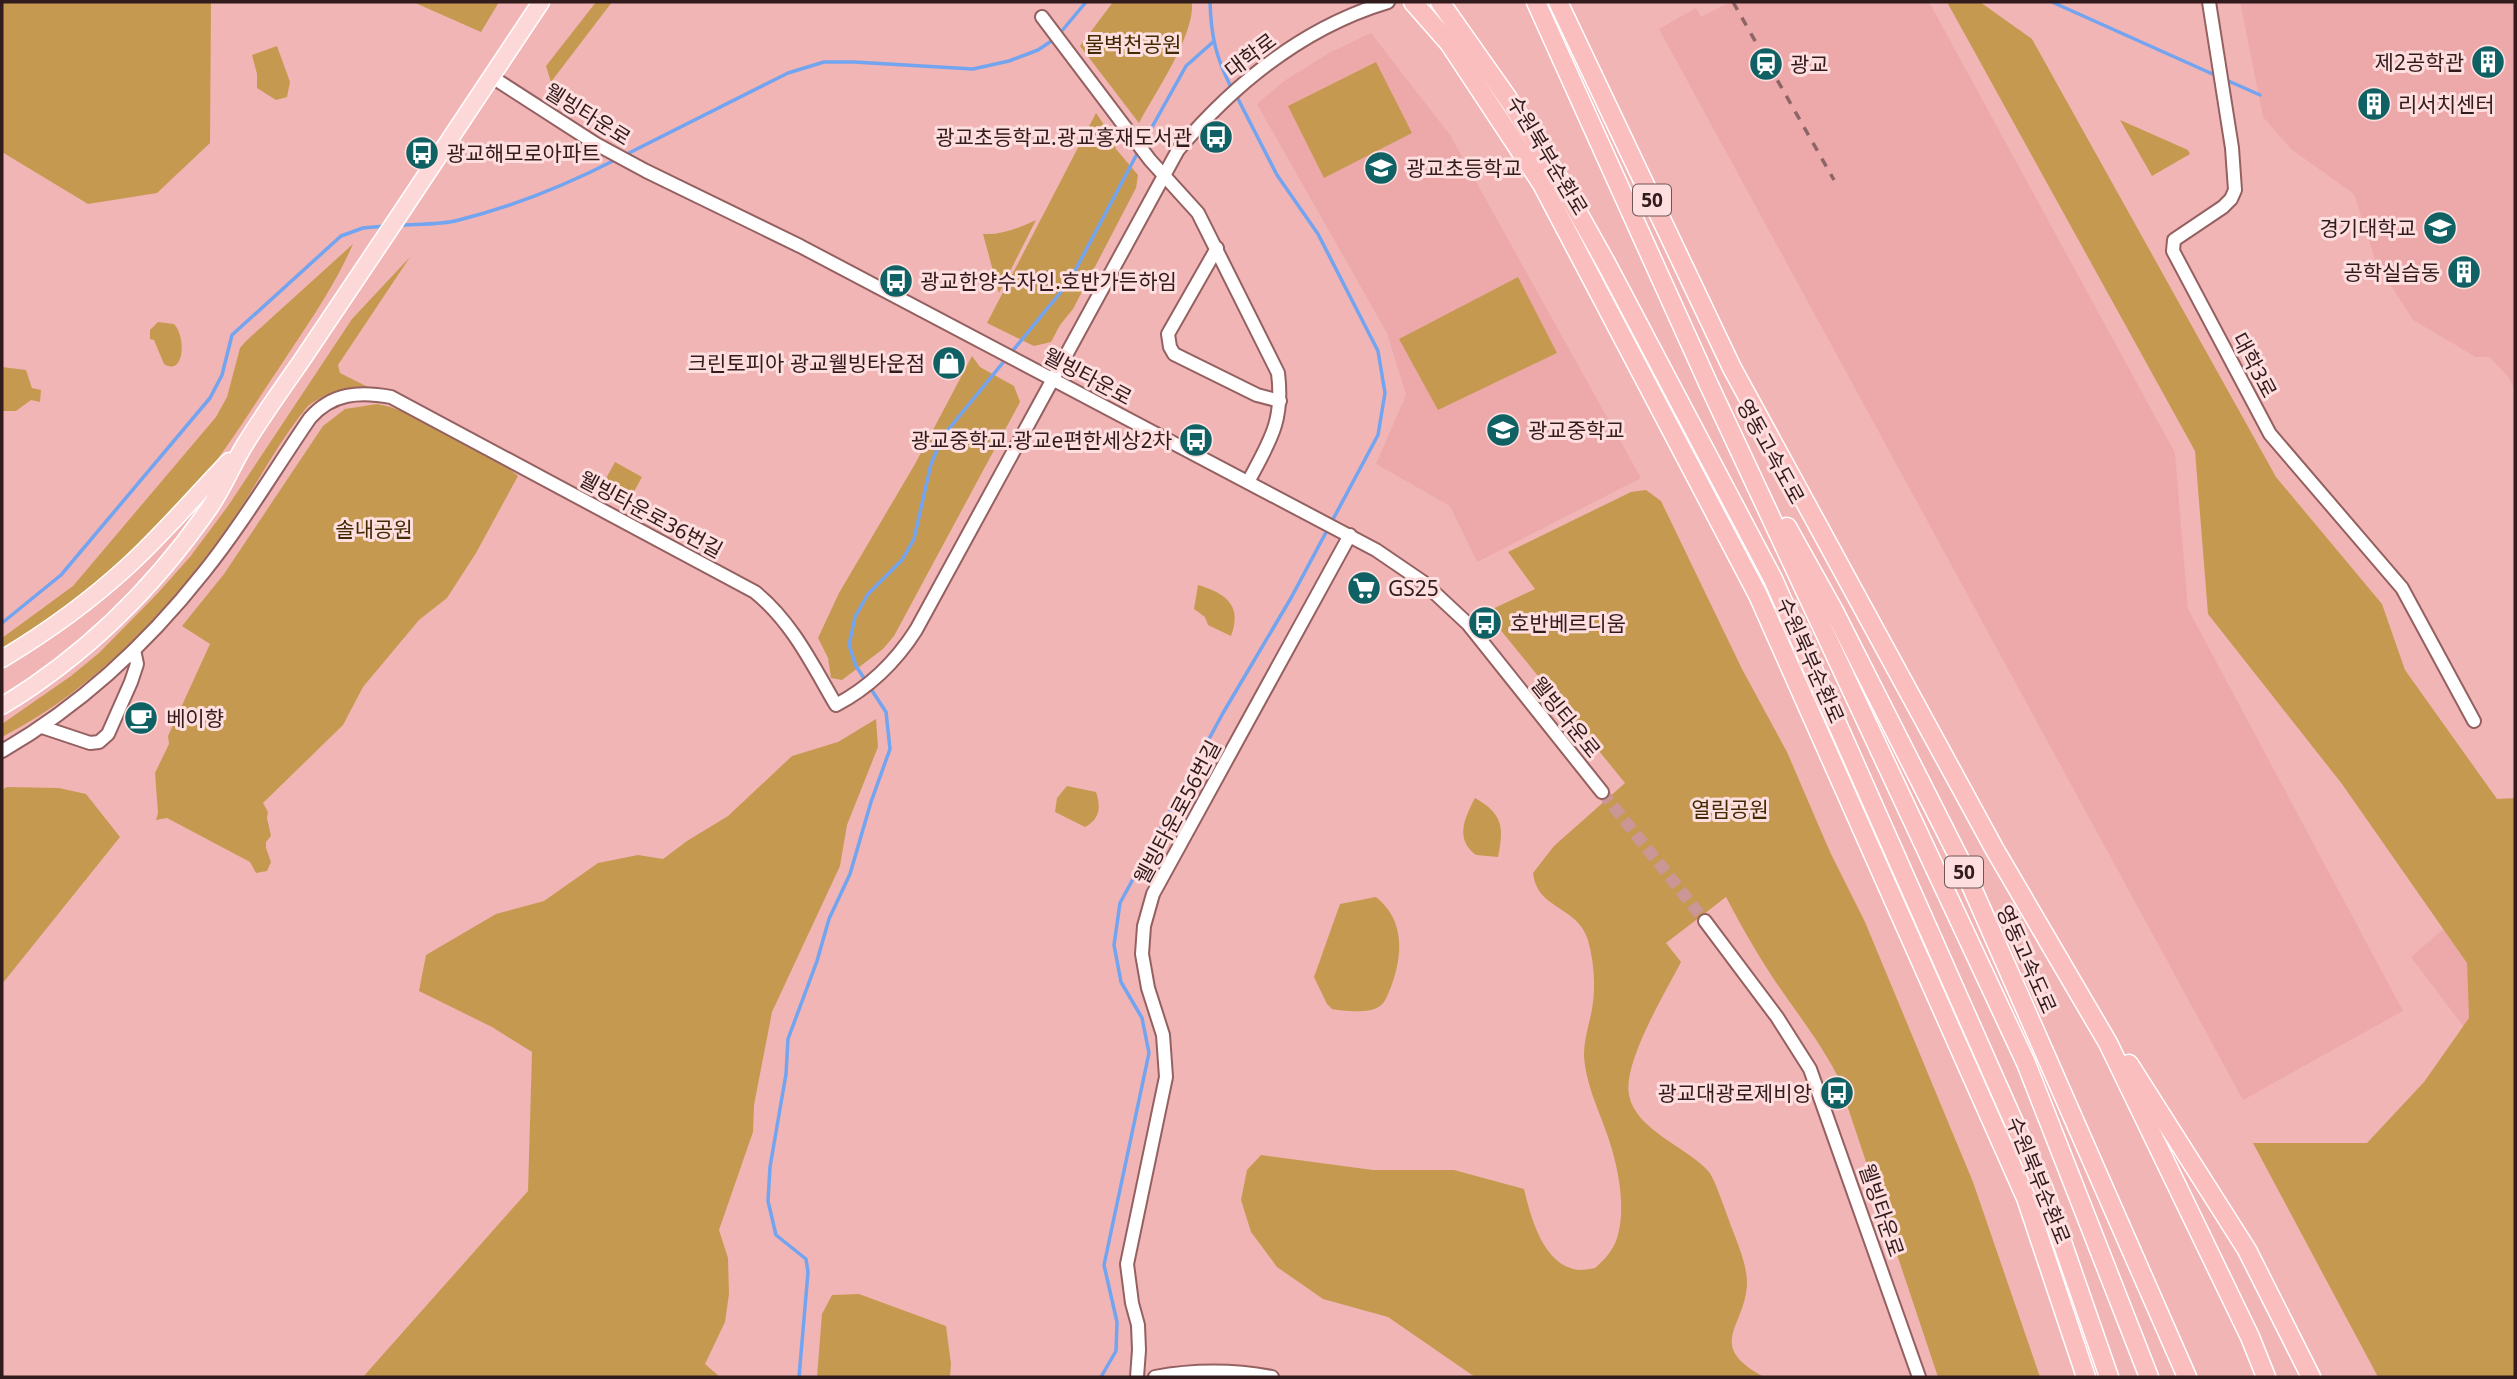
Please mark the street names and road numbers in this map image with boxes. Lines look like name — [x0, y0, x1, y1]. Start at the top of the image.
street label: 대학로 — [1218, 26, 1282, 84]
street label: 웰빙타운로 — [540, 77, 636, 151]
street label: 수원북부순환로 — [1501, 90, 1595, 220]
road number: 50 — [1633, 184, 1671, 216]
street label: 대학3로 — [2226, 328, 2284, 402]
street label: 웰빙타운로 — [1039, 341, 1137, 411]
street label: 영동고속도로 — [1731, 394, 1811, 508]
street label: 웰빙타운로36번길 — [574, 464, 728, 564]
street label: 수원북부순환로 — [1771, 593, 1851, 727]
street label: 웰빙타운로 — [1525, 671, 1607, 763]
street label: 웰빙타운로56번길 — [1127, 735, 1227, 889]
road number: 50 — [1945, 856, 1983, 888]
street label: 영동고속도로 — [1991, 900, 2063, 1018]
street label: 수원북부순환로 — [2001, 1112, 2077, 1248]
street label: 웰빙타운로 — [1853, 1160, 1911, 1260]

